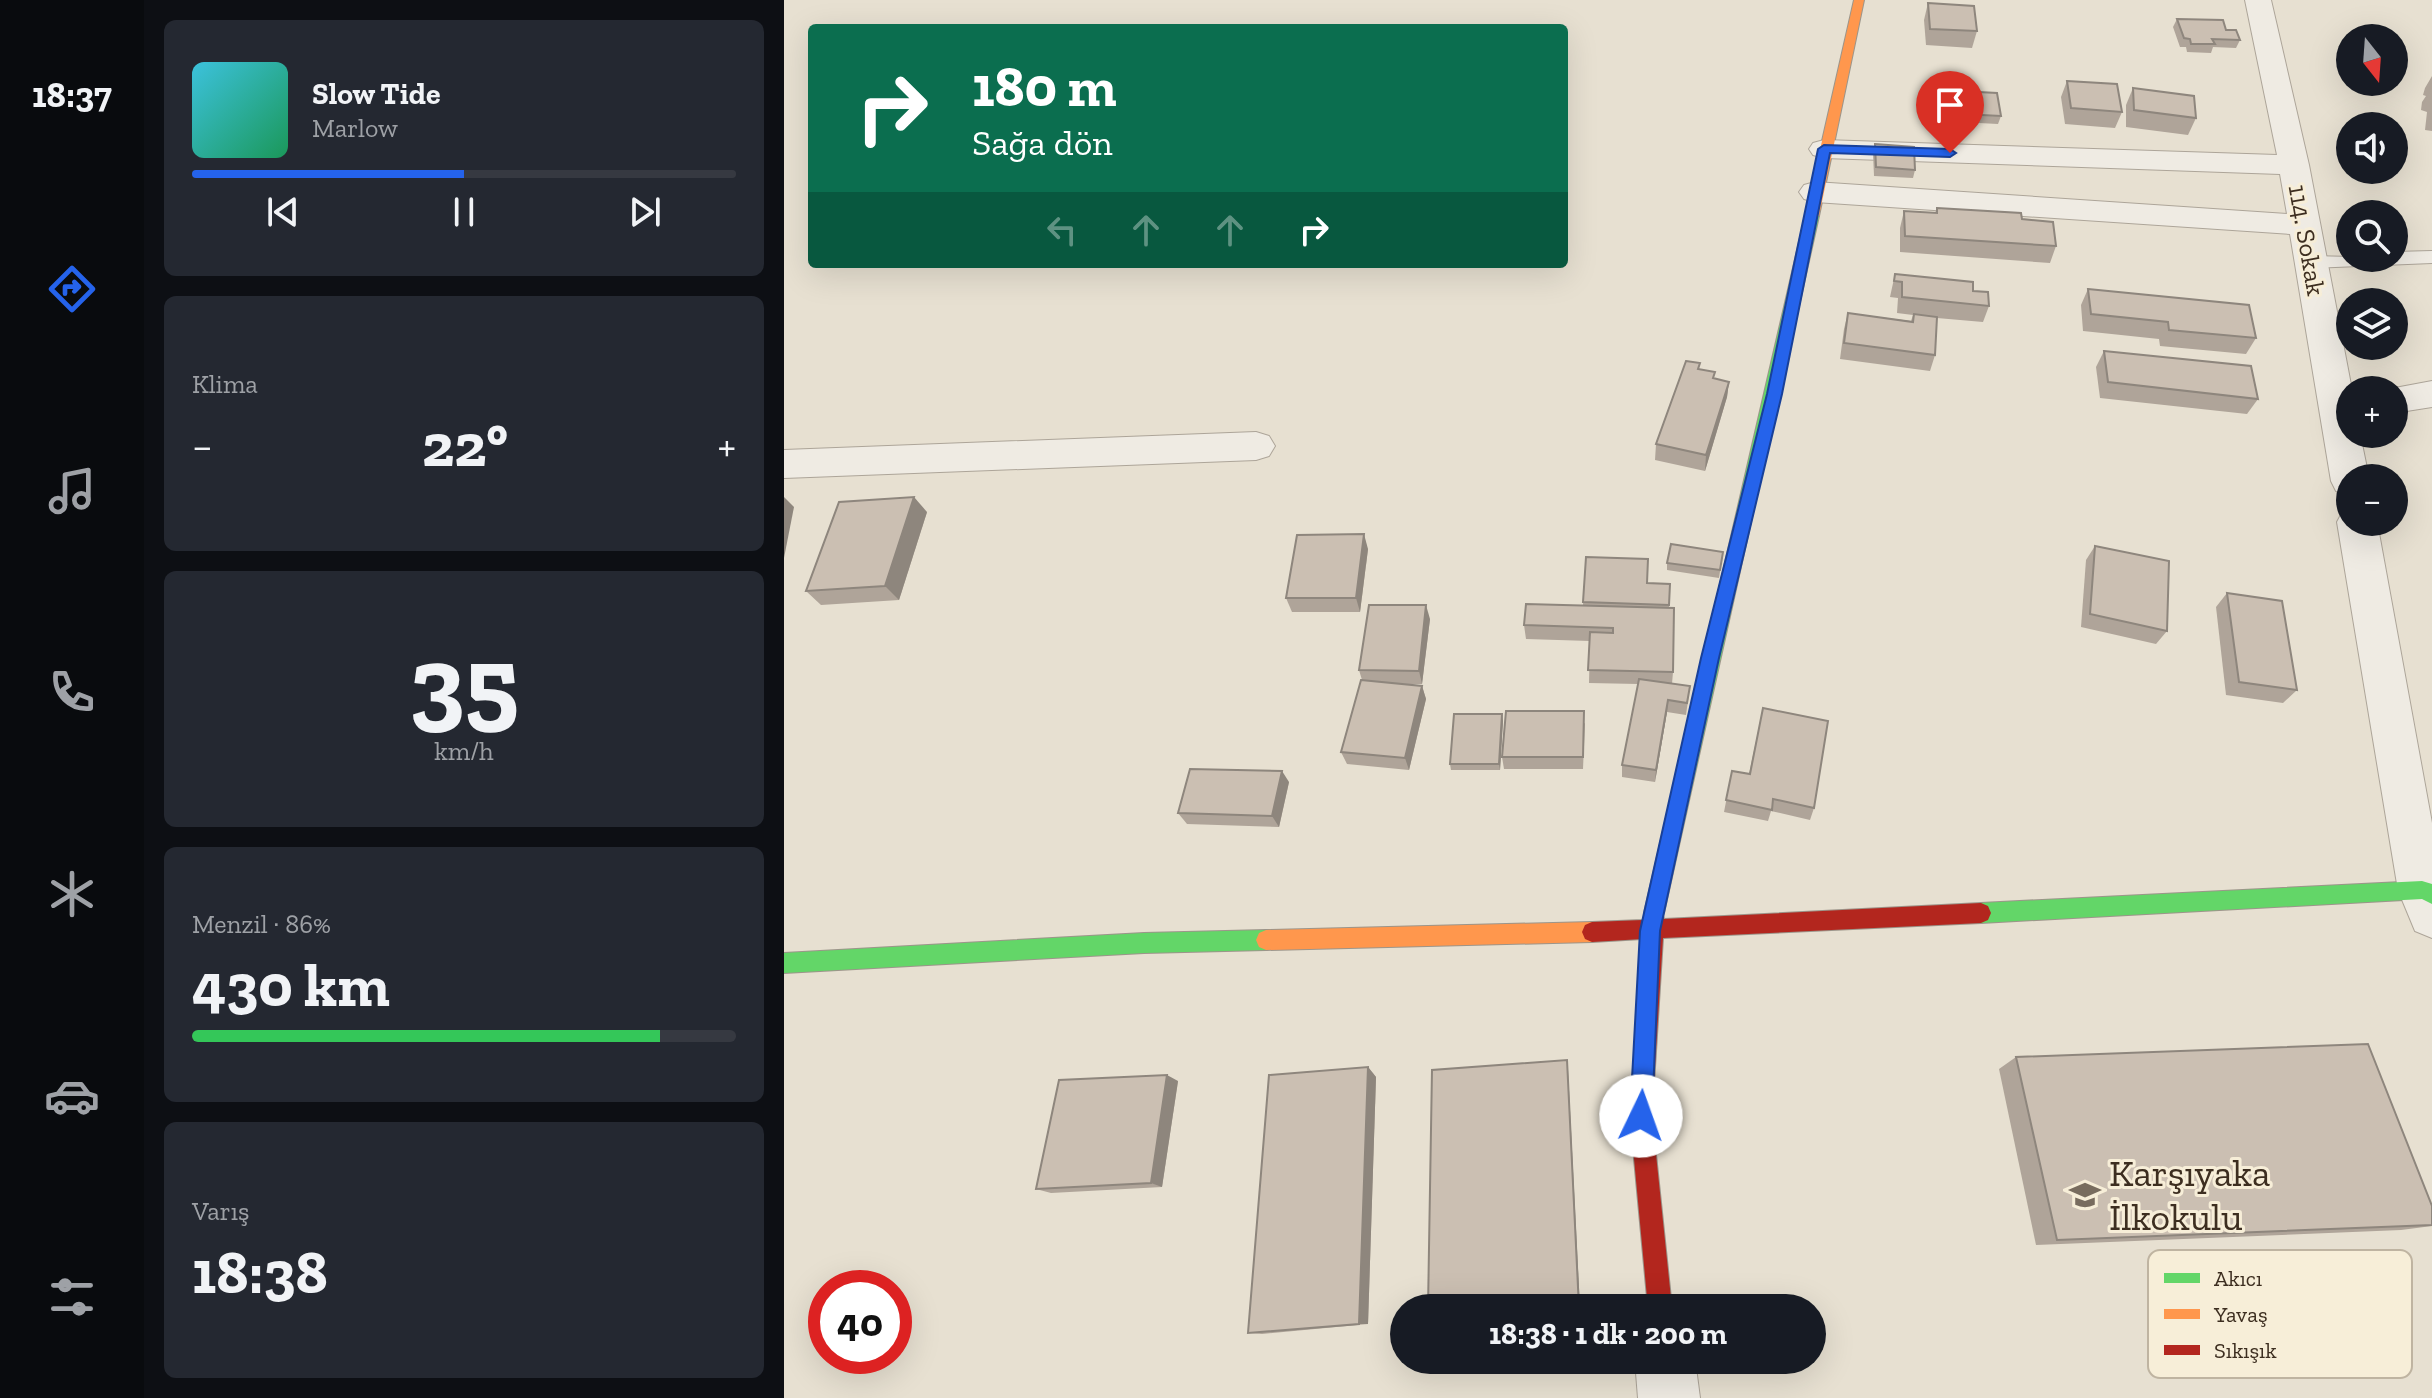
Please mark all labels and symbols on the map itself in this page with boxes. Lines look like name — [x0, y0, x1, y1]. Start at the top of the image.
north arrow — [2336, 24, 2408, 96]
pin — [1916, 71, 1984, 153]
street label: 114. Sokak — [2281, 182, 2333, 299]
position arrow — [1599, 1074, 1683, 1158]
place label: Karşıyaka İlkokulu — [2109, 1150, 2270, 1240]
school or university icon: Karşıyaka İlkokulu — [2068, 1178, 2102, 1212]
legend — [2148, 1250, 2412, 1378]
text: Akıcı — [2214, 1265, 2262, 1292]
speed limit sign: 40 — [808, 1270, 912, 1374]
text: Yavaş — [2213, 1301, 2268, 1328]
text: Sıkışık — [2214, 1337, 2277, 1364]

